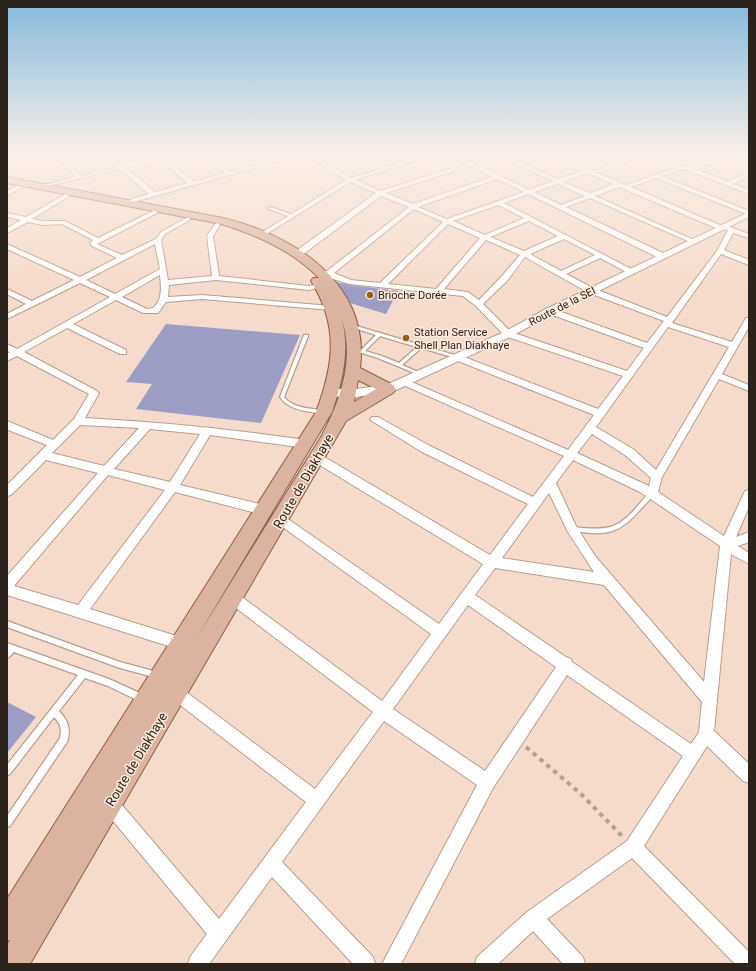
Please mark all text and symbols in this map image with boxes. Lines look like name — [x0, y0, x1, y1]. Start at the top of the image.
street label: Route de la SEI — [527, 284, 598, 329]
place label: Brioche Dorée — [378, 289, 447, 302]
marker: Brioche Dorée — [365, 290, 375, 300]
place label: Station Service Shell Plan Diakhaye — [414, 326, 509, 352]
marker: Station Service Shell Plan Diakhaye — [401, 333, 411, 343]
street label: Route de Diakhaye — [270, 431, 337, 531]
street label: Route de Diakhaye — [102, 710, 170, 809]

